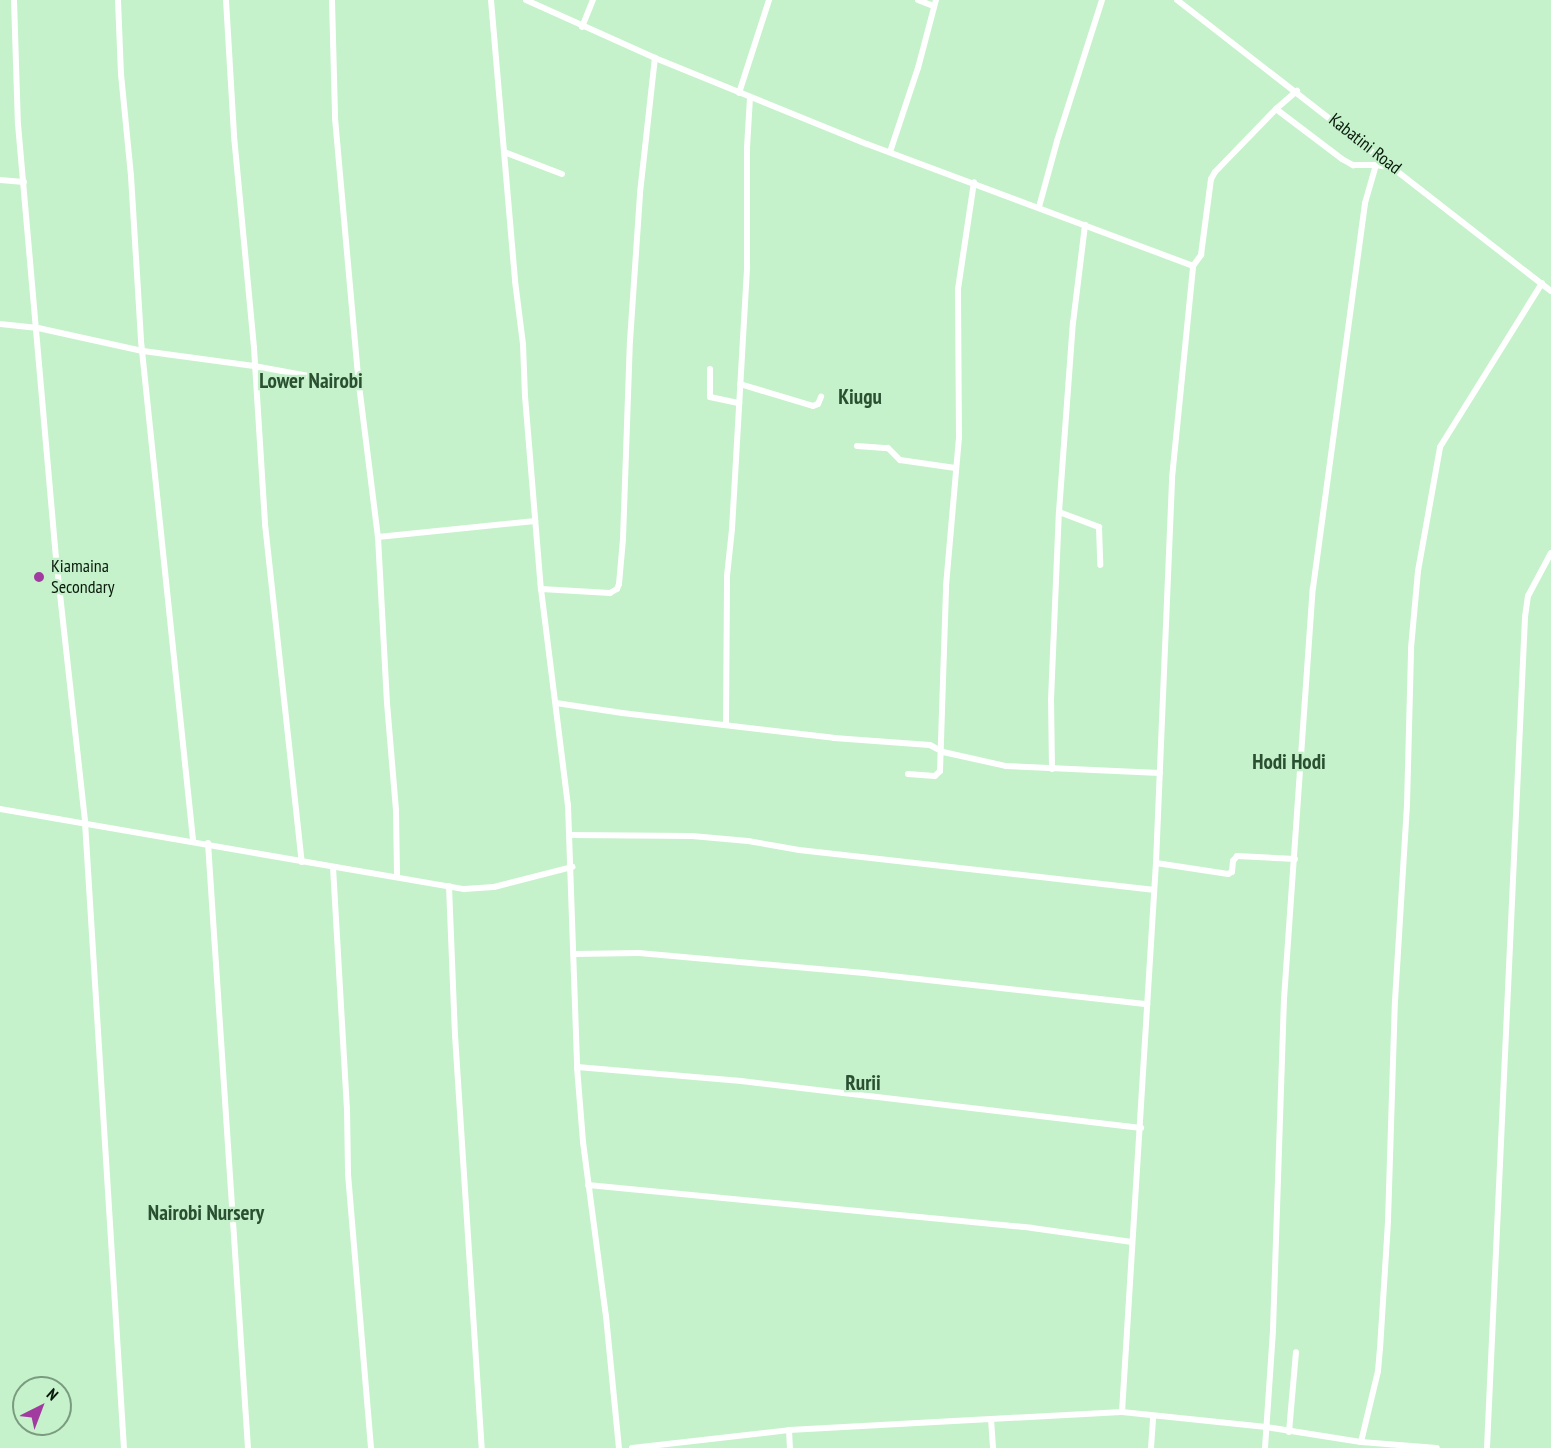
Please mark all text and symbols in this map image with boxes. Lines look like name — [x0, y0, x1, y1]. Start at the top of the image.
street label: Kabatini Road — [1325, 109, 1405, 179]
district label: Lower Nairobi — [259, 368, 363, 394]
district label: Kiugu — [838, 384, 882, 410]
place label: Kiamaina Secondary — [51, 556, 114, 598]
marker: Kiamaina Secondary — [32, 570, 46, 584]
district label: Hodi Hodi — [1252, 749, 1326, 775]
district label: Rurii — [845, 1070, 881, 1096]
district label: Nairobi Nursery — [148, 1200, 264, 1226]
north arrow — [12, 1376, 72, 1436]
text: N — [43, 1384, 63, 1404]

